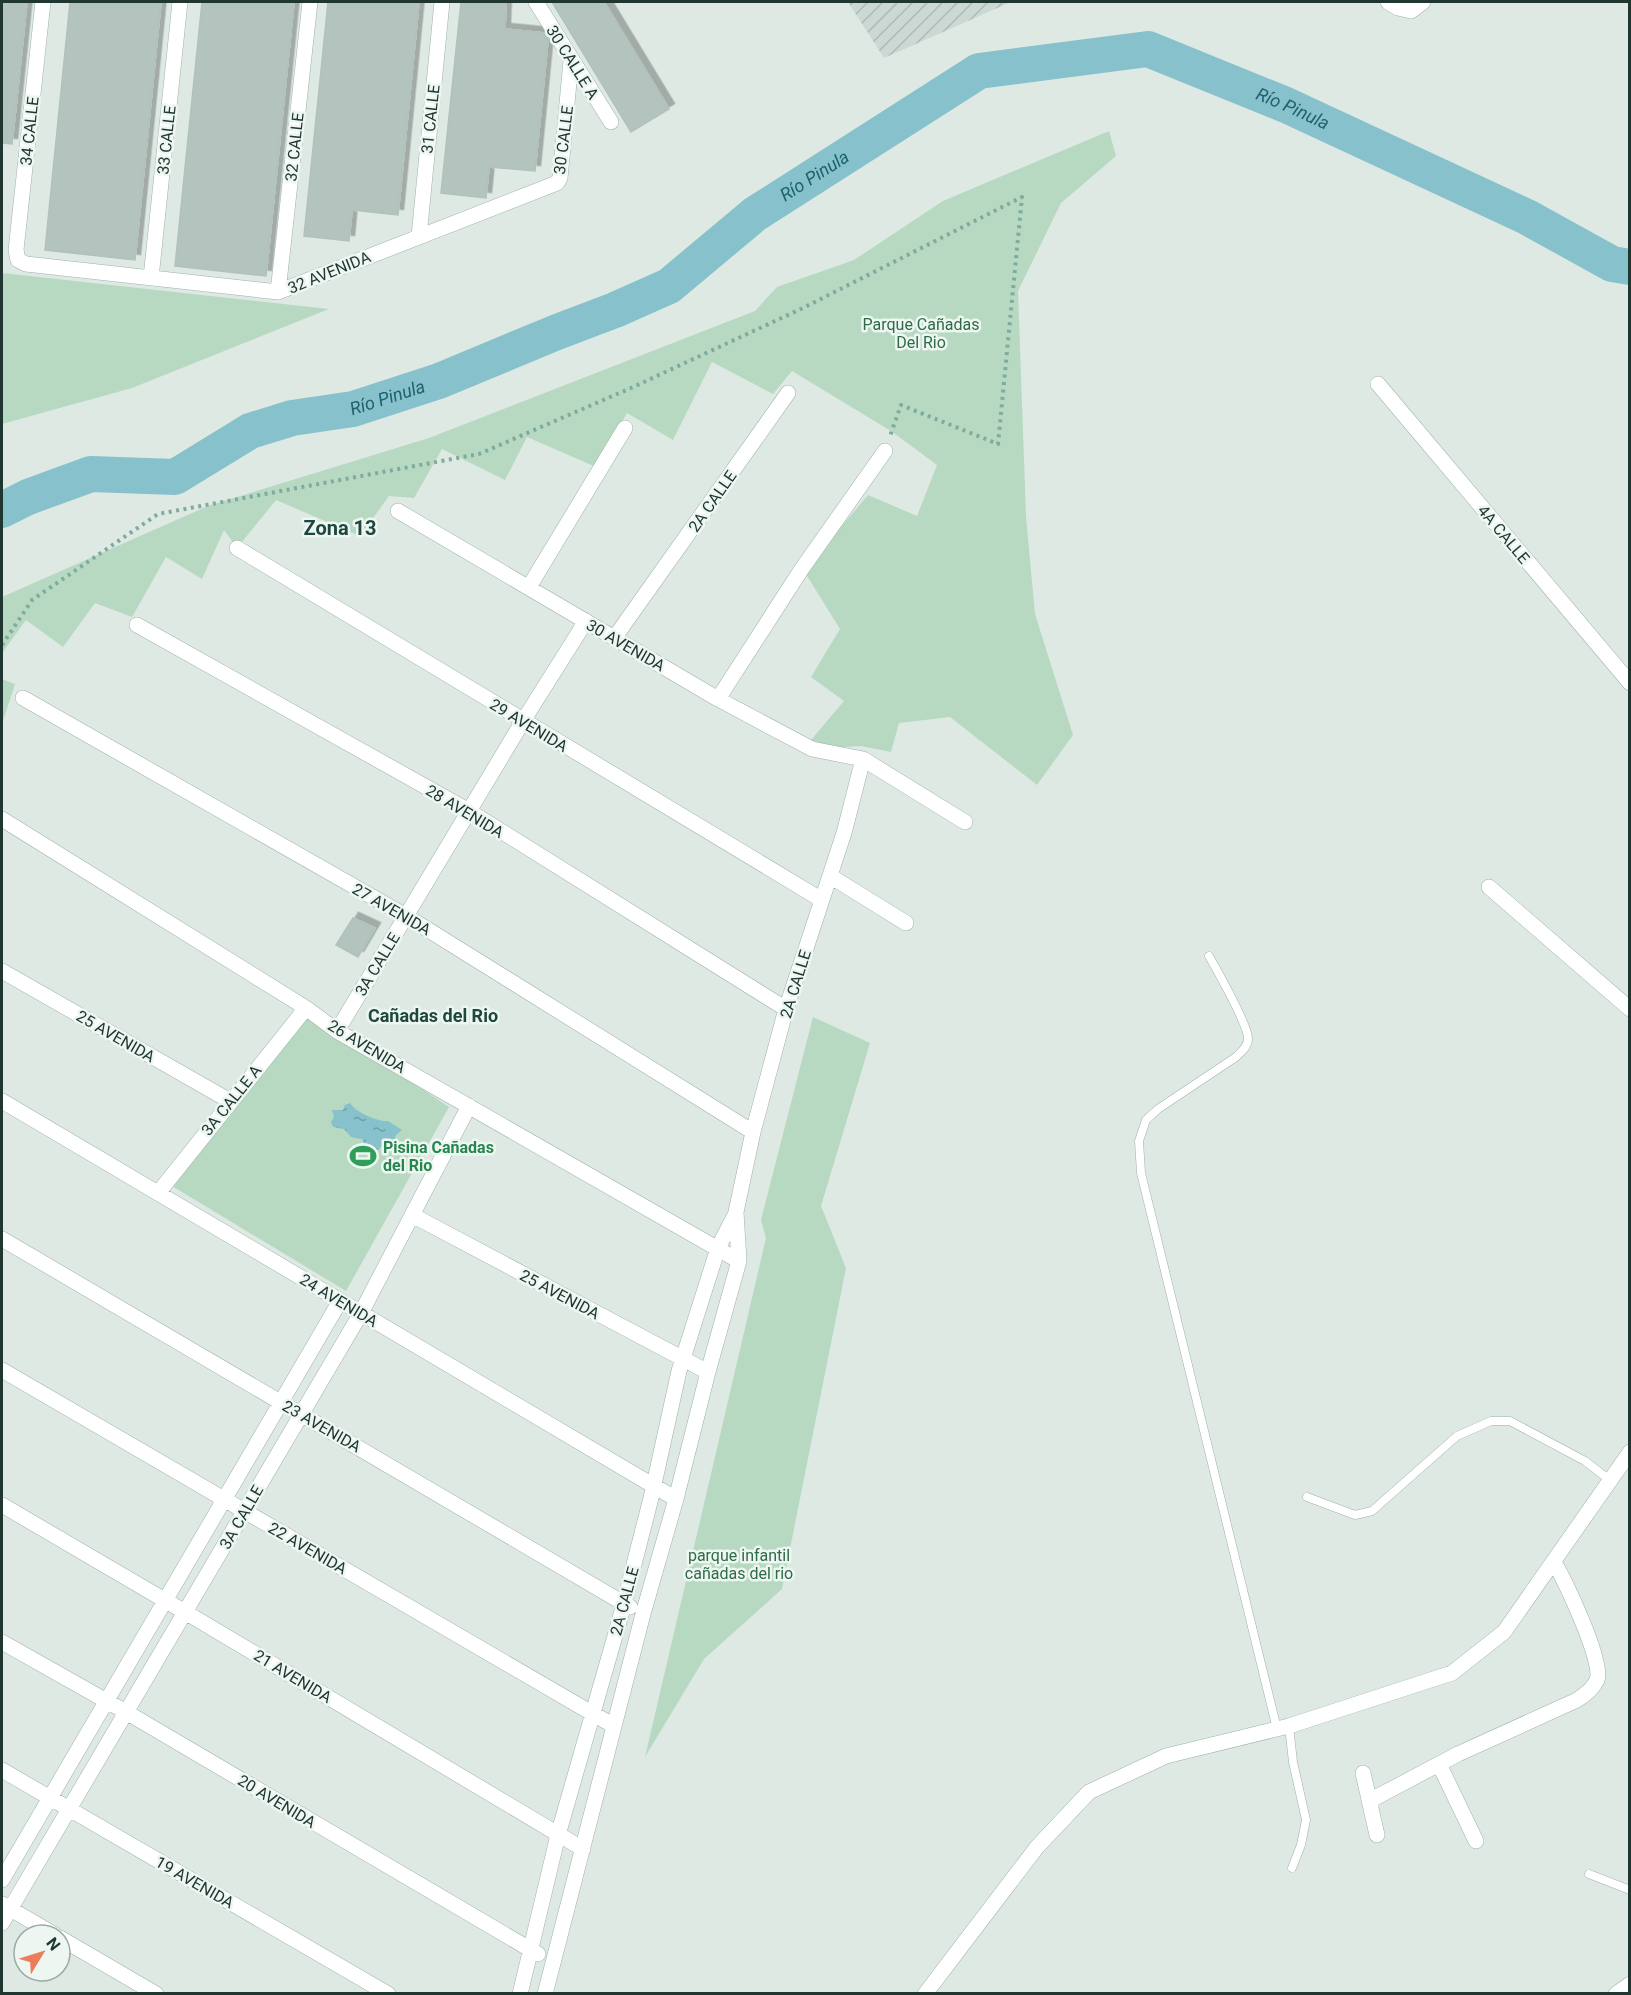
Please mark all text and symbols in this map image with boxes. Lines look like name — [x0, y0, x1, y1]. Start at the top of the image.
street label: 30 CALLE A — [542, 22, 603, 103]
water label: Río Pinula — [1253, 83, 1333, 134]
street label: 31 CALLE — [417, 84, 444, 154]
street label: 34 CALLE — [16, 96, 43, 166]
street label: 33 CALLE — [153, 105, 180, 175]
street label: 30 CALLE — [550, 105, 577, 176]
street label: 32 CALLE — [281, 112, 308, 182]
water label: Río Pinula — [776, 146, 853, 205]
street label: 32 AVENIDA — [285, 247, 374, 298]
park label: Parque Cañadas Del Rio — [863, 315, 980, 352]
water label: Río Pinula — [347, 375, 428, 419]
street label: 2A CALLE — [684, 467, 740, 536]
street label: 4A CALLE — [1474, 501, 1534, 567]
district label: Zona 13 — [303, 516, 377, 540]
street label: 30 AVENIDA — [583, 615, 669, 676]
street label: 29 AVENIDA — [486, 695, 572, 756]
street label: 28 AVENIDA — [422, 781, 508, 842]
street label: 27 AVENIDA — [349, 879, 435, 940]
street label: 3A CALLE — [351, 929, 404, 999]
street label: 2A CALLE — [776, 948, 815, 1021]
district label: Cañadas del Rio — [368, 1005, 498, 1026]
street label: 25 AVENIDA — [73, 1006, 159, 1067]
street label: 26 AVENIDA — [324, 1016, 410, 1077]
street label: 3A CALLE A — [197, 1061, 266, 1139]
place label: Pisina Cañadas del Rio — [383, 1138, 494, 1175]
sports icon: Pisina Cañadas del Rio — [348, 1141, 378, 1171]
street label: 25 AVENIDA — [517, 1266, 603, 1324]
street label: 24 AVENIDA — [296, 1270, 382, 1331]
street label: 23 AVENIDA — [279, 1396, 365, 1457]
street label: 3A CALLE — [216, 1482, 267, 1553]
street label: 22 AVENIDA — [265, 1518, 351, 1579]
park label: parque infantil cañadas del rio — [685, 1546, 793, 1583]
street label: 2A CALLE — [606, 1565, 643, 1638]
street label: 21 AVENIDA — [250, 1646, 336, 1707]
street label: 20 AVENIDA — [234, 1771, 320, 1832]
street label: 19 AVENIDA — [152, 1852, 238, 1913]
north arrow — [12, 1923, 72, 1983]
text: N — [42, 1934, 64, 1954]

